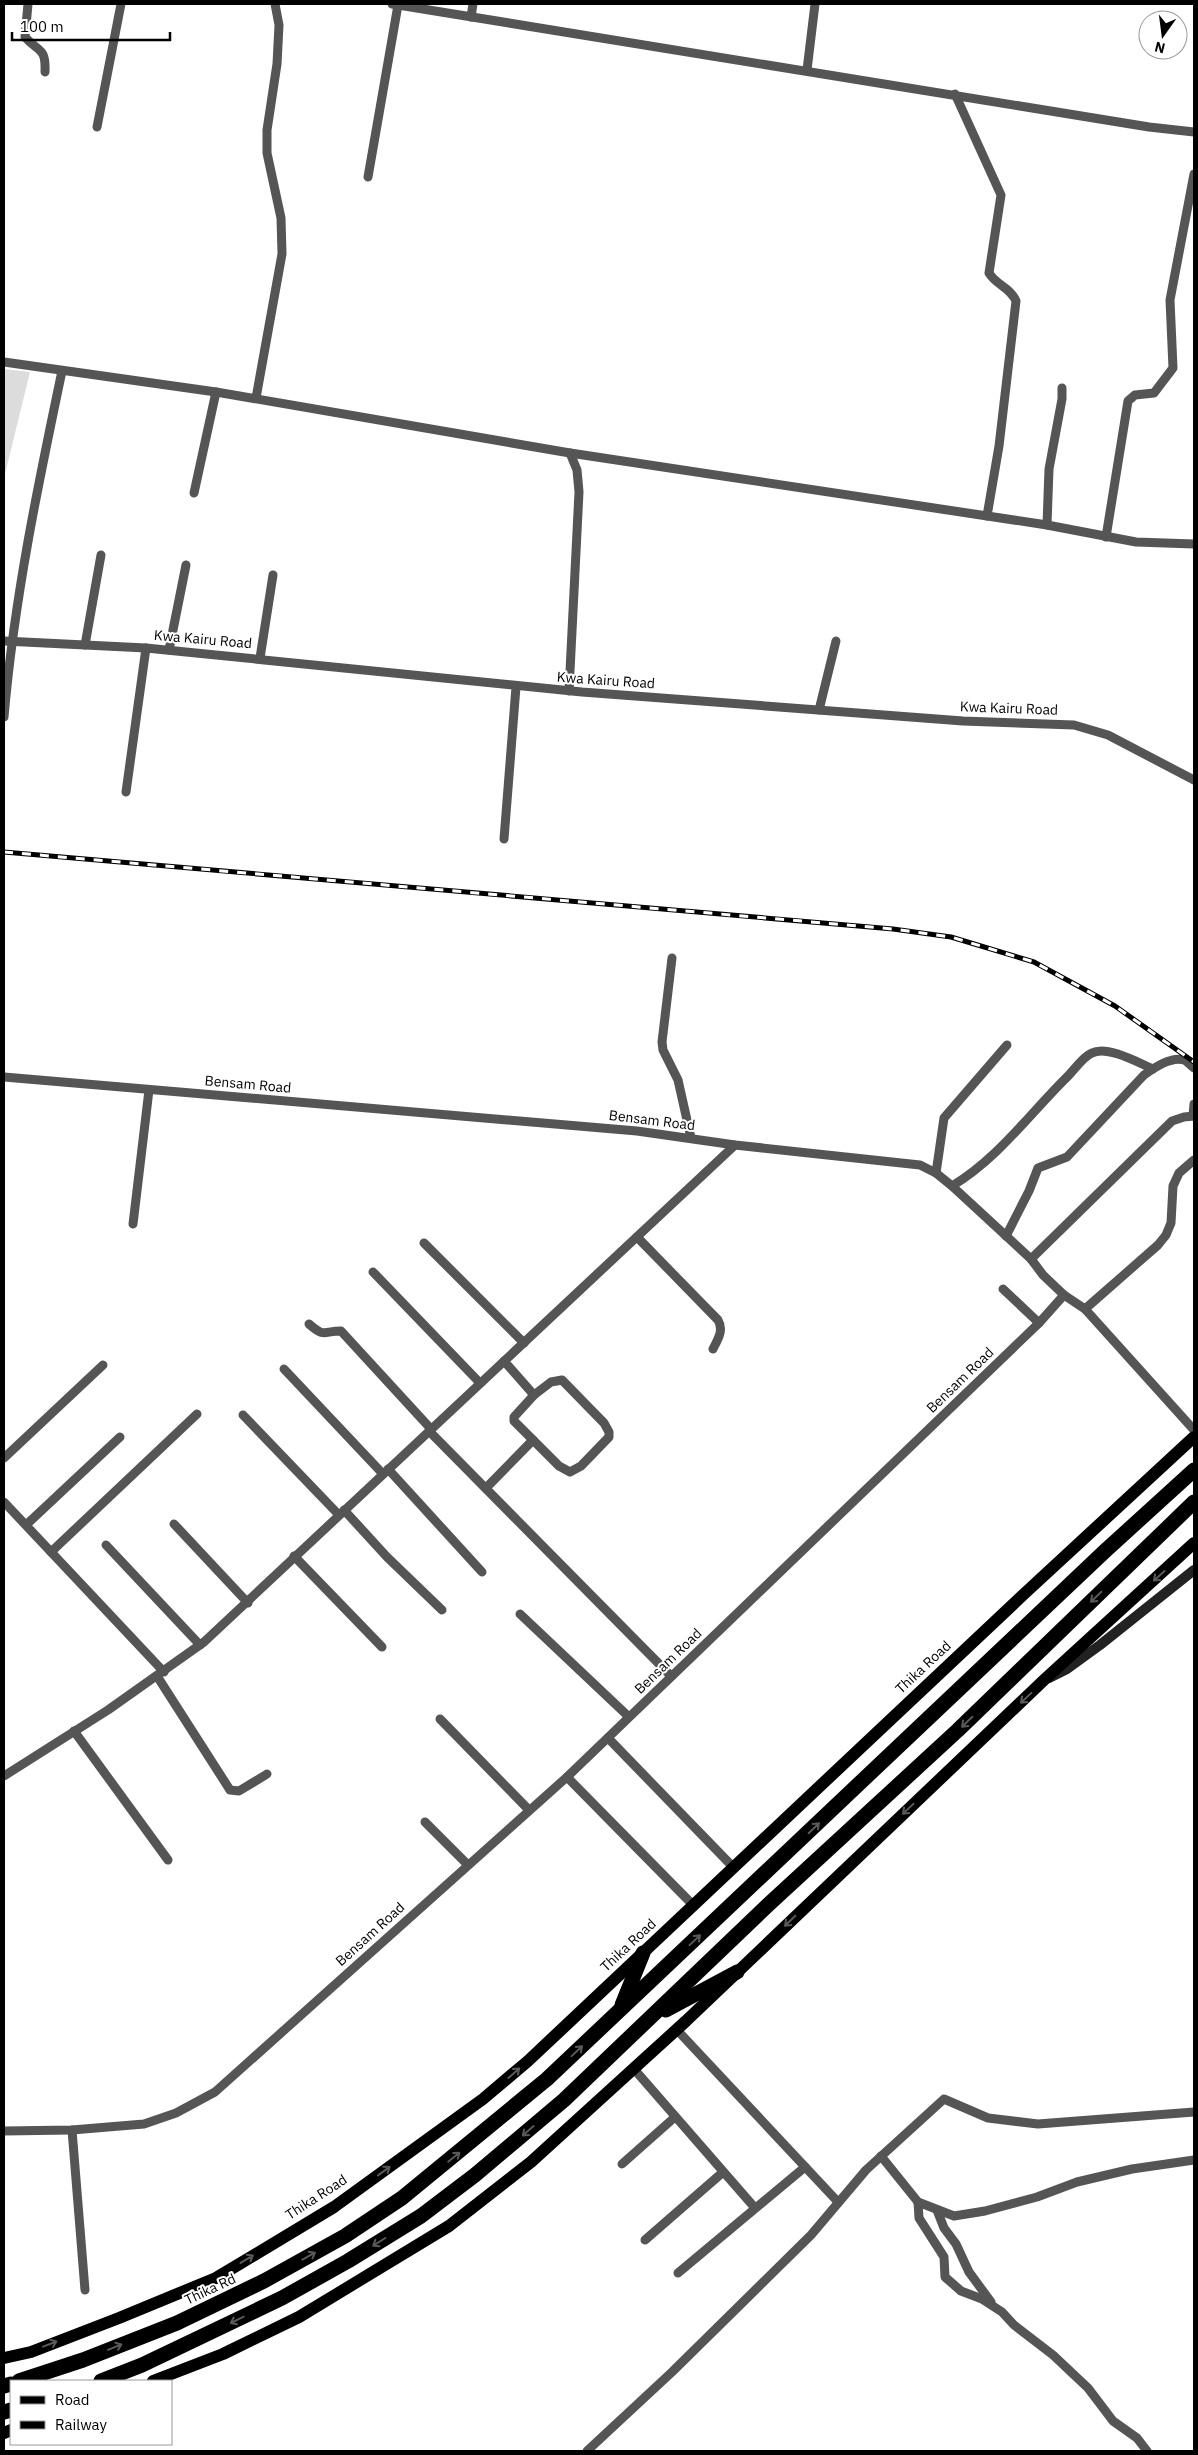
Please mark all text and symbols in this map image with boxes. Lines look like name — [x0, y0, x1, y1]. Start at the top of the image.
scale bar — [12, 10, 170, 42]
north arrow — [1138, 10, 1188, 60]
text: 100 m — [20, 17, 64, 36]
text: N — [1153, 38, 1167, 58]
street label: Kwa Kairu Road — [153, 626, 253, 652]
street label: Kwa Kairu Road — [556, 668, 656, 692]
street label: Kwa Kairu Road — [960, 697, 1058, 719]
street label: Bensam Road — [204, 1071, 292, 1097]
street label: Bensam Road — [608, 1106, 696, 1134]
street label: Bensam Road — [923, 1343, 997, 1417]
one-way arrow — [1152, 1571, 1165, 1582]
one-way arrow — [1090, 1591, 1102, 1603]
street label: Bensam Road — [631, 1624, 705, 1698]
street label: Thika Road — [891, 1637, 955, 1697]
one-way arrow — [1019, 1692, 1032, 1704]
one-way arrow — [960, 1716, 973, 1728]
one-way arrow — [901, 1803, 914, 1815]
one-way arrow — [807, 1822, 820, 1834]
street label: Bensam Road — [332, 1898, 408, 1970]
street label: Thika Road — [596, 1915, 660, 1975]
one-way arrow — [784, 1915, 796, 1928]
one-way arrow — [689, 1934, 702, 1946]
one-way arrow — [570, 2045, 583, 2057]
one-way arrow — [507, 2068, 520, 2079]
one-way arrow — [521, 2125, 534, 2137]
one-way arrow — [447, 2151, 460, 2162]
one-way arrow — [377, 2166, 391, 2176]
street label: Thika Road — [282, 2170, 350, 2224]
one-way arrow — [373, 2237, 387, 2247]
one-way arrow — [301, 2251, 316, 2260]
one-way arrow — [240, 2253, 254, 2263]
street label: Thika Rd — [182, 2269, 238, 2309]
one-way arrow — [230, 2316, 245, 2325]
one-way arrow — [42, 2339, 58, 2348]
one-way arrow — [106, 2342, 122, 2351]
legend — [10, 2380, 172, 2445]
text: Road — [55, 2390, 90, 2409]
text: Railway — [55, 2415, 108, 2434]

